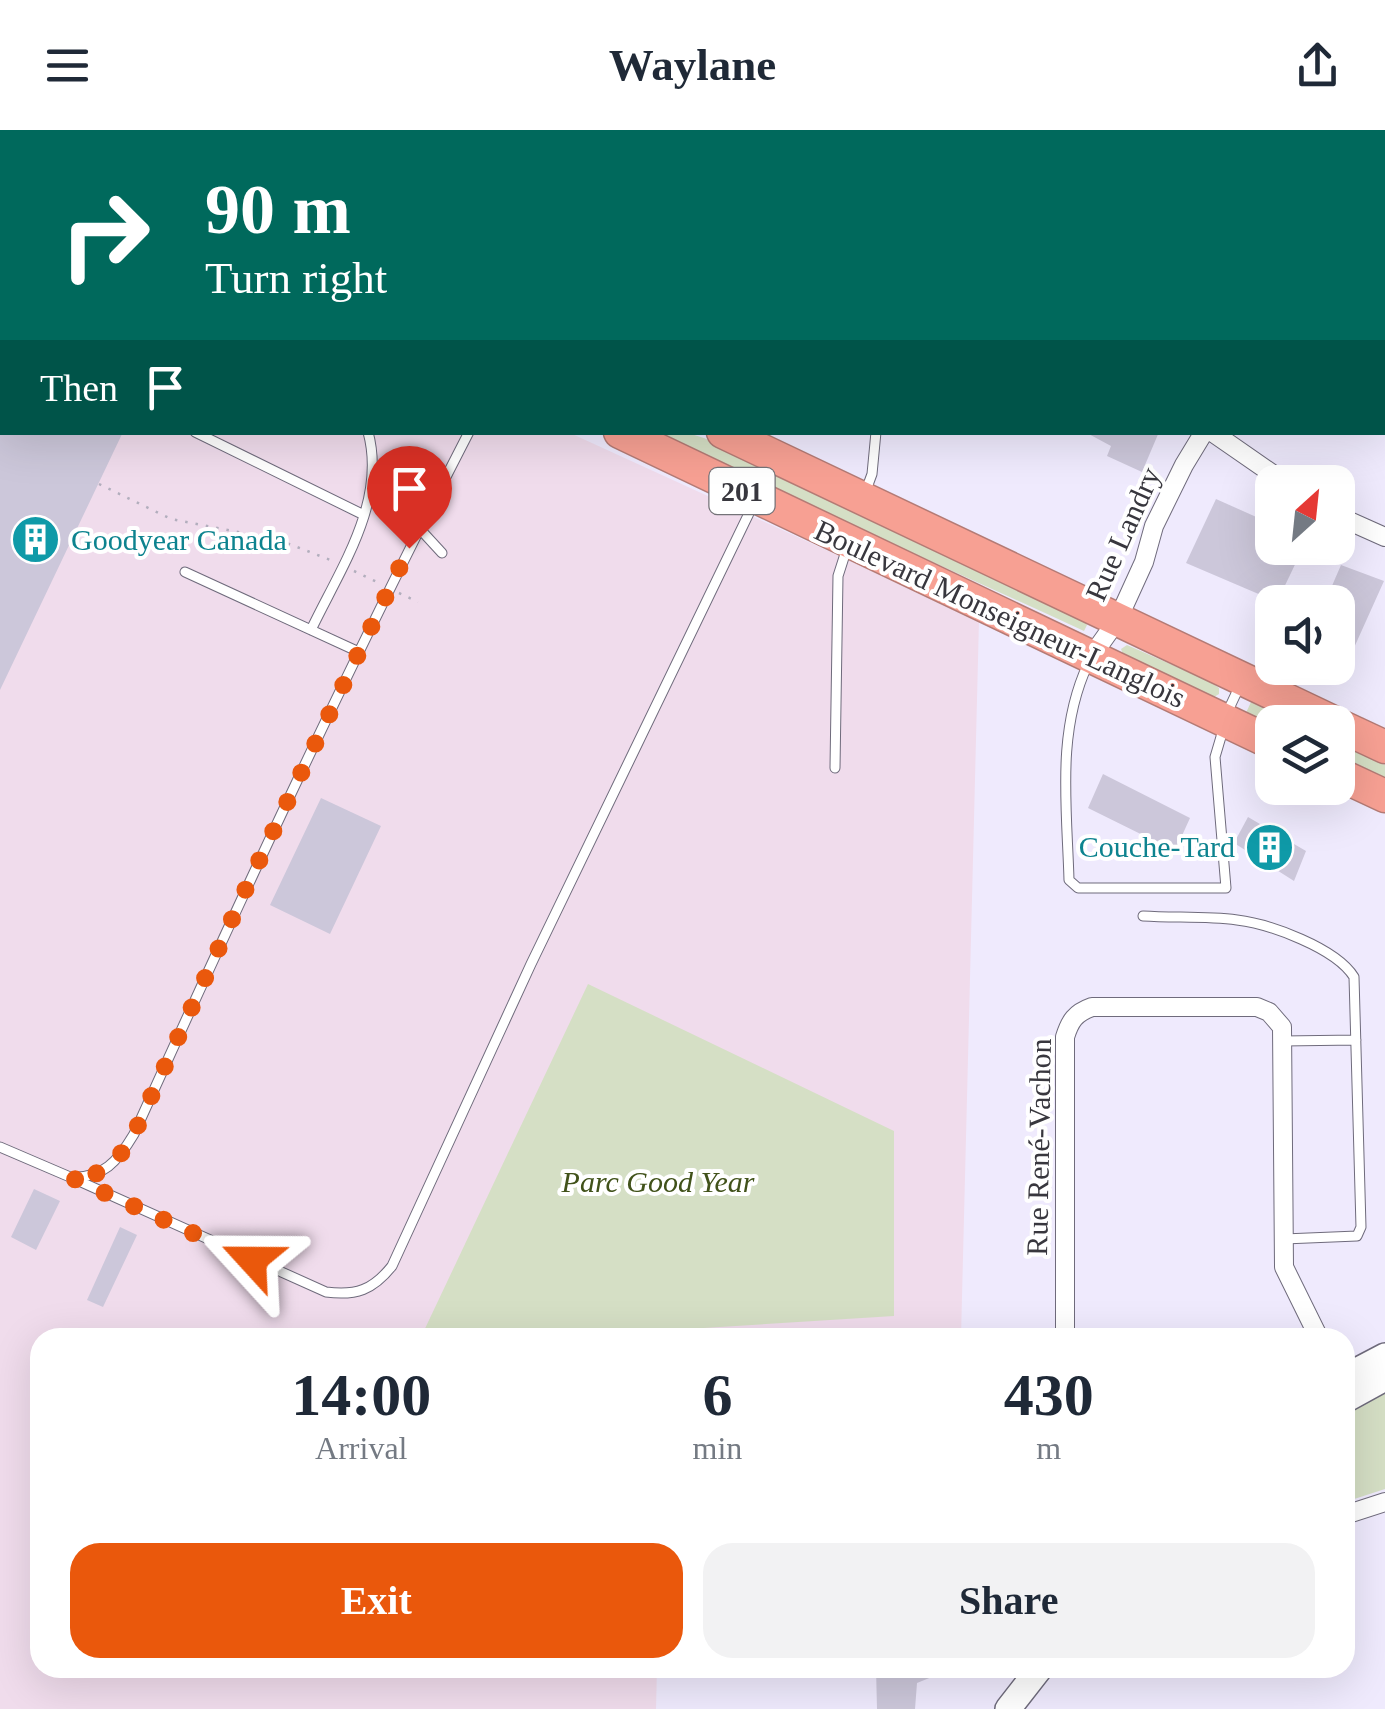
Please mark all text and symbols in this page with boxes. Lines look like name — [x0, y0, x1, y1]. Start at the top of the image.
icon: menu — [40, 38, 95, 93]
icon: share — [1290, 38, 1345, 93]
text: Waylane — [609, 40, 776, 90]
icon: right — [40, 170, 170, 300]
text: 90 m — [205, 171, 351, 248]
text: Turn right — [205, 253, 387, 303]
icon: arrive — [138, 360, 193, 415]
text: Then — [40, 367, 118, 409]
pin — [367, 446, 452, 549]
icon: arrive — [382, 461, 437, 516]
street label: Rue Landry — [1078, 462, 1167, 606]
north arrow — [1255, 465, 1355, 565]
map controls — [1255, 465, 1355, 805]
road number: 201 — [710, 468, 774, 514]
street label: Boulevard Monseigneur-Langlois — [810, 513, 1191, 714]
building icon: Goodyear Canada — [10, 514, 62, 566]
place label: Goodyear Canada — [71, 523, 287, 556]
button: sound — [1255, 585, 1355, 685]
button: layers — [1255, 705, 1355, 805]
building icon: Couche-Tard — [1244, 821, 1296, 873]
place label: Couche-Tard — [1079, 830, 1235, 863]
street label: Rue René-Vachon — [1020, 1038, 1057, 1256]
park label: Parc Good Year — [561, 1165, 755, 1198]
position arrow — [200, 1208, 304, 1312]
text: 14:00 — [291, 1362, 431, 1428]
text: 6 — [702, 1362, 732, 1428]
text: 430 — [1004, 1362, 1094, 1428]
text: Arrival — [315, 1430, 407, 1466]
text: min — [693, 1430, 742, 1466]
text: m — [1036, 1430, 1061, 1466]
button: Exit — [70, 1543, 683, 1658]
button: Share — [703, 1543, 1315, 1658]

